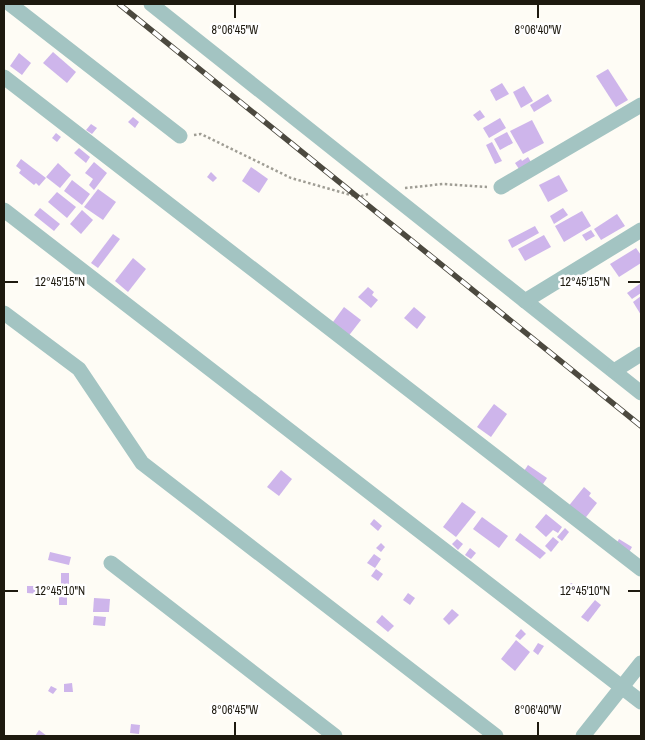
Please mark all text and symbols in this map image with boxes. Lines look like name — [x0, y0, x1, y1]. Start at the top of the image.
text: 8°06'45"W — [212, 22, 259, 38]
text: 8°06'40"W — [515, 22, 562, 38]
text: 12°45'15"N — [35, 274, 85, 290]
text: 12°45'15"N — [560, 274, 610, 290]
text: 12°45'10"N — [35, 583, 85, 599]
text: 12°45'10"N — [560, 583, 610, 599]
text: 8°06'45"W — [212, 702, 259, 718]
text: 8°06'40"W — [515, 702, 562, 718]

